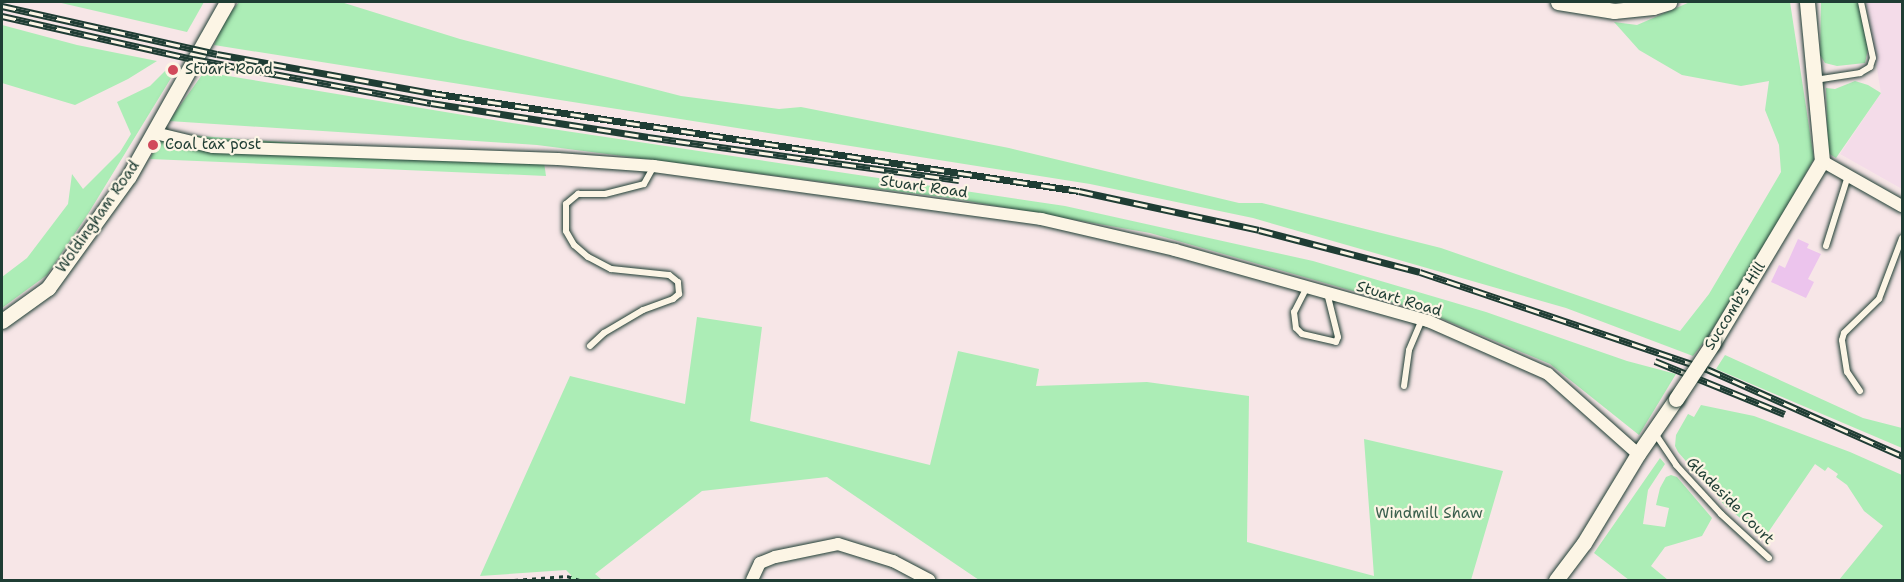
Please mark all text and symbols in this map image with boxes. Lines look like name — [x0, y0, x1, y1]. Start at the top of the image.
place label: Stuart Road — [185, 61, 273, 79]
marker: Stuart Road — [166, 63, 180, 77]
place label: Coal tax post — [165, 136, 261, 154]
marker: Coal tax post — [146, 138, 160, 152]
street label: Woldingham Road — [52, 157, 144, 277]
street label: Stuart Road — [879, 172, 969, 202]
street label: Succomb's Hill — [1701, 259, 1769, 353]
street label: Stuart Road — [1354, 278, 1444, 320]
street label: Gladeside Court — [1682, 453, 1778, 549]
park label: Windmill Shaw — [1375, 505, 1483, 523]

